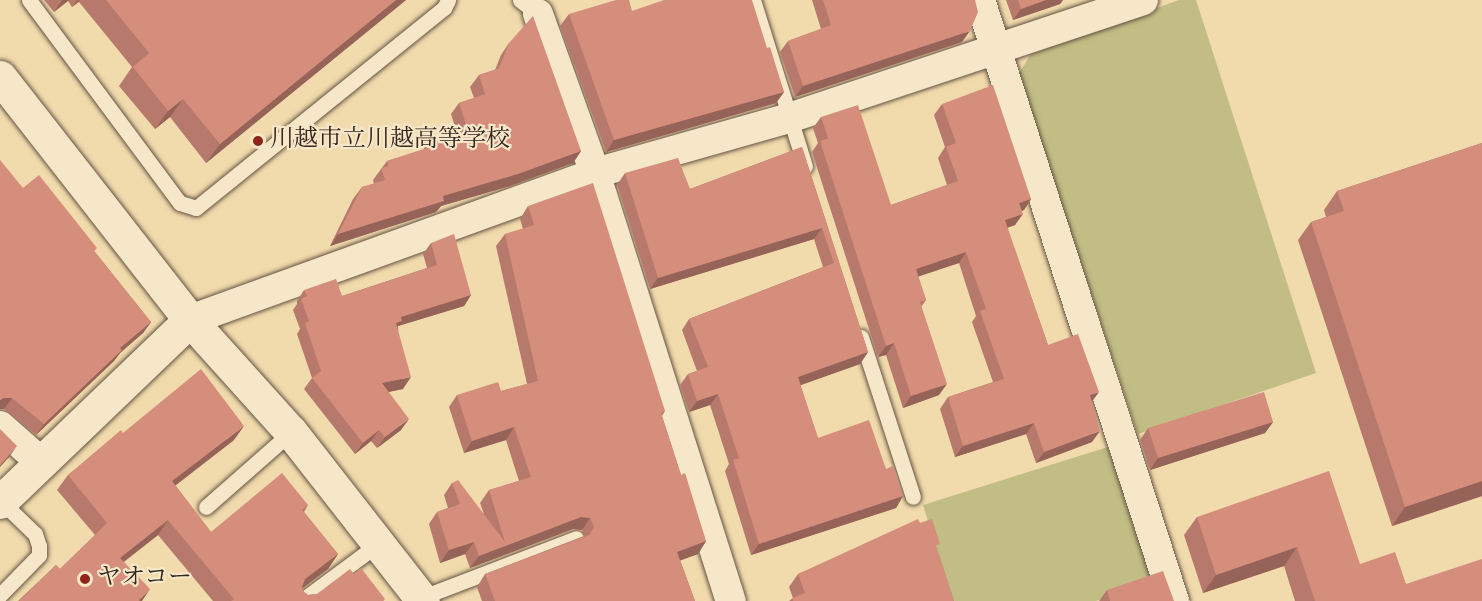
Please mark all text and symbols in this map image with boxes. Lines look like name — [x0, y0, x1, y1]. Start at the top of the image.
place label: 川越市立川越高等学校 — [270, 127, 510, 155]
marker: 川越市立川越高等学校 — [251, 134, 265, 148]
place label: ヤオコー — [97, 565, 193, 593]
marker: ヤオコー — [78, 572, 92, 586]

